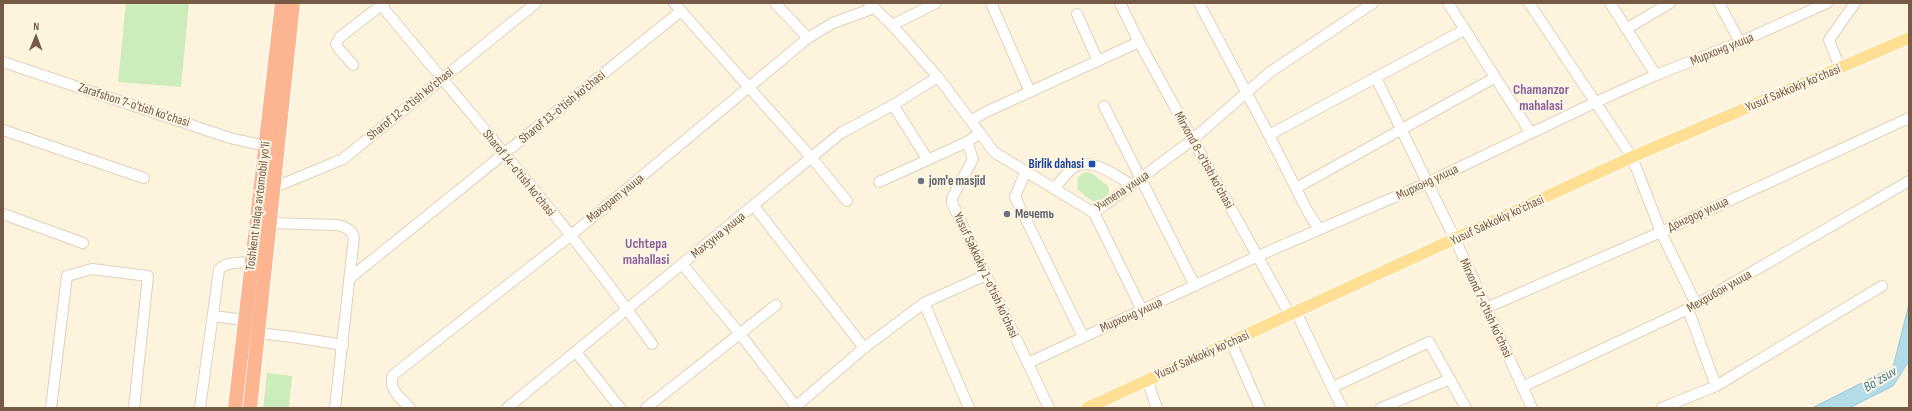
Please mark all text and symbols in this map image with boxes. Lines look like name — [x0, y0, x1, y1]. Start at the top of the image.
north arrow — [16, 16, 56, 56]
text: N — [33, 20, 39, 33]
street label: Мирхонд улица — [1688, 29, 1756, 69]
street label: Yusuf Sakkokiy ko'chasi — [1743, 61, 1843, 115]
street label: Sharof 12-o'tish ko'chasi — [363, 64, 457, 144]
street label: Sharof 13-o'tish ko'chasi — [515, 67, 609, 147]
street label: Zarafshon 7-o'tish ko'chasi — [76, 79, 192, 131]
district label: Chamanzor mahalasi — [1513, 81, 1570, 114]
street label: Mirxond 8-o'tish ko'chasi — [1171, 109, 1237, 211]
street label: Sharof 14-o'tish ko'chasi — [479, 126, 559, 220]
street label: Toshkent halqa avtomobil yo'li — [242, 141, 274, 271]
place label: Birlik dahasi — [1028, 156, 1084, 172]
marker: Birlik dahasi — [1087, 159, 1097, 169]
street label: Мирхонд улица — [1393, 161, 1461, 203]
street label: Учтепа улица — [1092, 167, 1152, 215]
street label: Махорат улица — [583, 170, 647, 226]
place label: jom'e masjid — [928, 173, 986, 189]
marker: jom'e masjid — [916, 176, 926, 186]
street label: Yusuf Sakkokiy ko'chasi — [1448, 191, 1546, 249]
street label: Донгдор улица — [1665, 193, 1731, 235]
place label: Мечеть — [1015, 206, 1054, 222]
street label: Махзуна улица — [688, 208, 748, 262]
marker: Мечеть — [1002, 209, 1012, 219]
street label: Yusuf Sakkokiy 1-o'tish ko'chasi — [950, 210, 1022, 340]
district label: Uchtepa mahallasi — [623, 235, 669, 268]
street label: Mirxond 7-o'tish ko'chasi — [1456, 256, 1516, 360]
street label: Мехрибон улица — [1684, 266, 1754, 316]
street label: Мирхонд улица — [1097, 294, 1165, 336]
street label: Yusuf Sakkokiy ko'chasi — [1152, 327, 1252, 383]
water label: Boʻzsuv — [1860, 362, 1900, 396]

